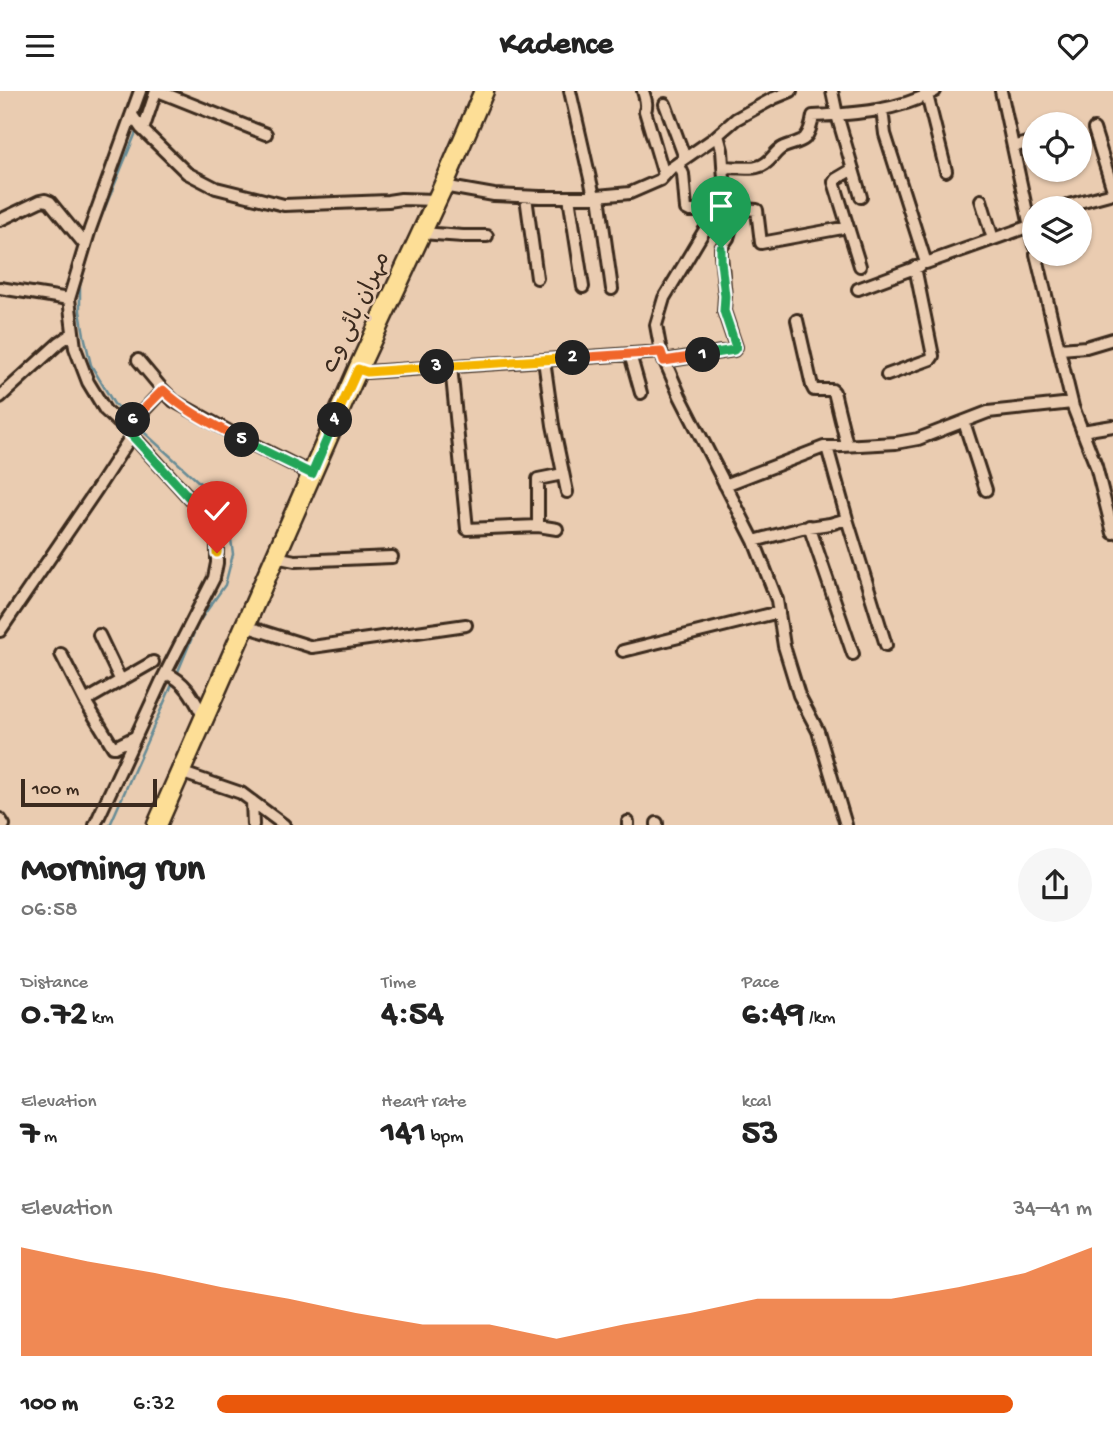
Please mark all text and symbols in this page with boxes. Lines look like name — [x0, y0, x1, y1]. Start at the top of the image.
icon: menu — [21, 27, 59, 65]
text: Kadence — [500, 27, 613, 65]
icon: heart — [1054, 27, 1092, 65]
map controls — [1022, 112, 1092, 266]
button: locate — [1022, 112, 1092, 182]
pin — [691, 176, 751, 248]
icon: arrive — [702, 187, 740, 225]
button: layers — [1022, 196, 1092, 266]
street label: مہران ہائی وے — [317, 248, 397, 378]
pin: 1 — [686, 337, 720, 373]
pin: 2 — [556, 341, 590, 375]
text: 1 — [699, 343, 706, 366]
text: 2 — [568, 346, 577, 369]
pin: 3 — [420, 349, 454, 385]
text: 3 — [432, 355, 441, 378]
pin: 6 — [116, 403, 150, 437]
pin: 4 — [318, 403, 352, 437]
text: 6 — [128, 408, 137, 431]
text: 4 — [330, 408, 339, 431]
pin: 5 — [224, 423, 260, 457]
text: 5 — [237, 428, 247, 451]
pin — [187, 481, 247, 553]
icon: check — [198, 492, 236, 530]
scale bar — [21, 775, 158, 807]
text: 100 m — [32, 779, 79, 802]
button: share — [1018, 848, 1092, 922]
text: Morning run — [21, 849, 205, 893]
text: 06:58 — [21, 897, 78, 924]
text: Distance — [21, 972, 88, 995]
text: Time — [381, 972, 416, 995]
text: Pace — [742, 972, 779, 995]
text: 0.72 — [21, 995, 87, 1036]
text: 4:54 — [381, 995, 444, 1036]
text: 6:49 — [742, 995, 804, 1036]
text: km — [87, 1007, 114, 1030]
text: /km — [804, 1007, 836, 1030]
text: Elevation — [21, 1091, 97, 1114]
text: Heart rate — [381, 1091, 466, 1114]
text: kcal — [742, 1091, 771, 1114]
text: 7 — [21, 1114, 39, 1155]
text: 141 — [381, 1114, 426, 1155]
text: 53 — [742, 1114, 778, 1155]
text: m — [39, 1126, 57, 1149]
text: bpm — [426, 1126, 464, 1149]
text: Elevation — [21, 1196, 112, 1223]
text: 34–41 m — [1013, 1196, 1092, 1223]
text: 100 m — [21, 1391, 78, 1418]
text: 6:32 — [133, 1391, 175, 1418]

